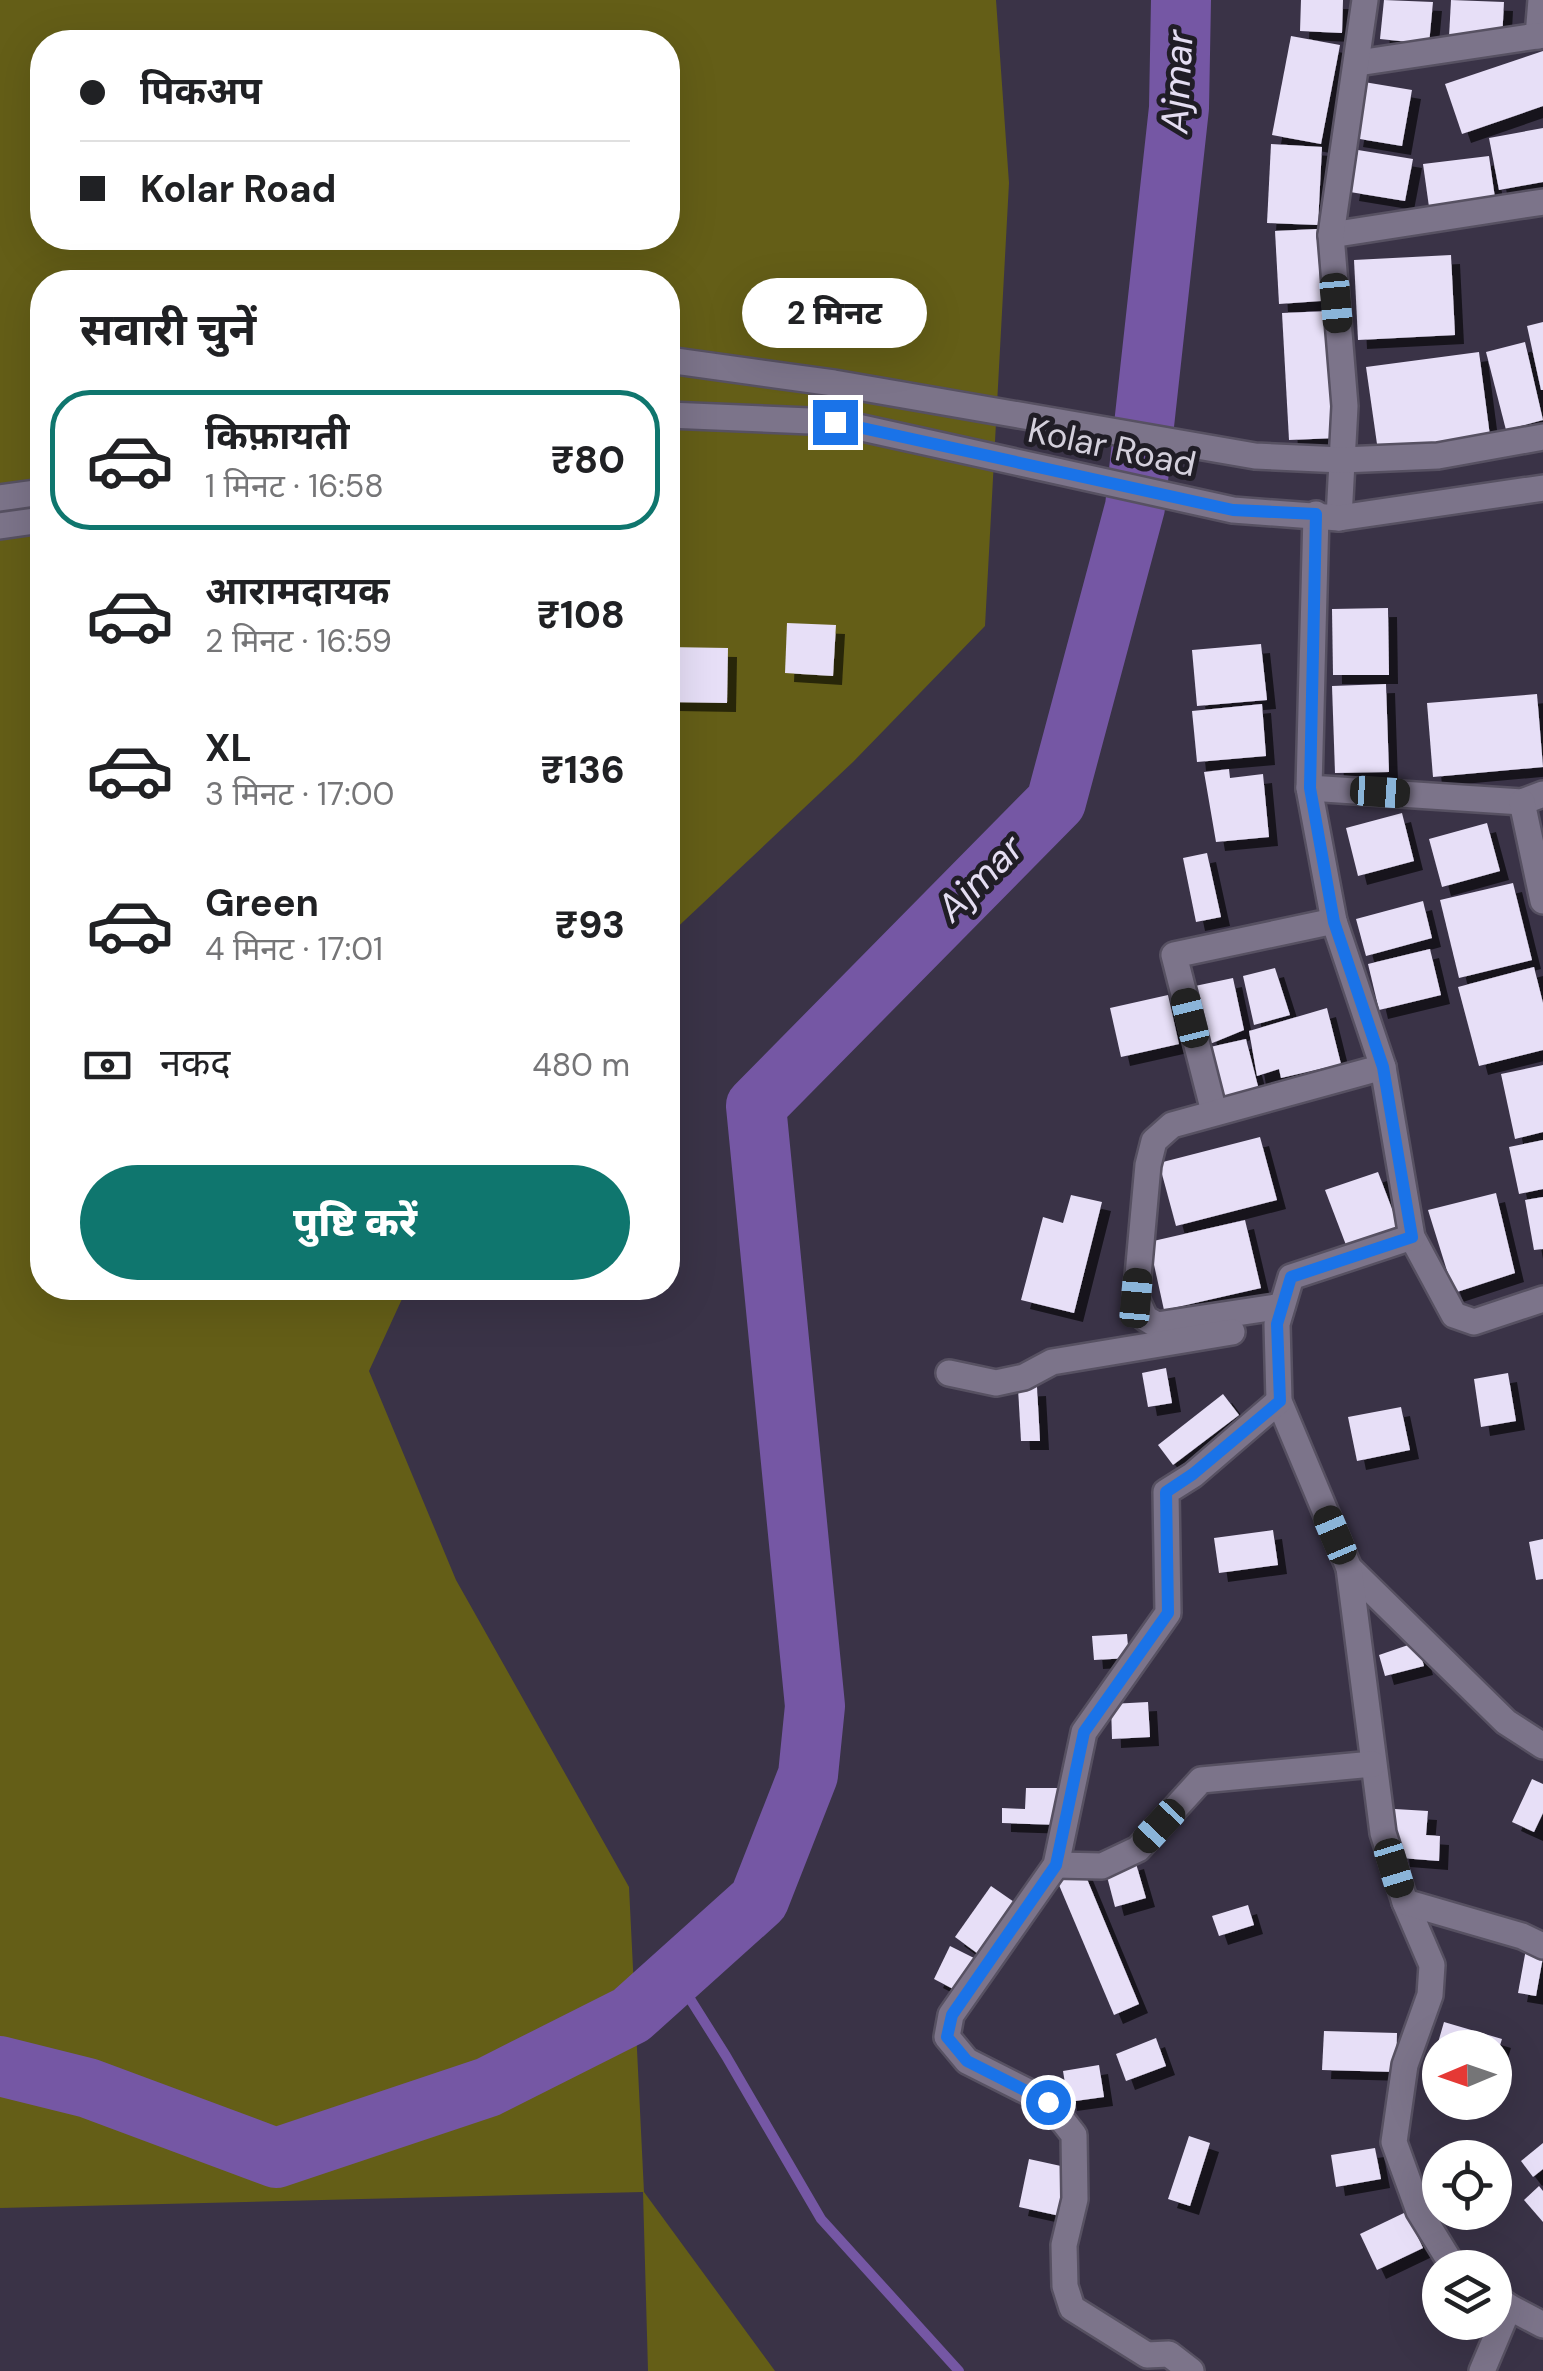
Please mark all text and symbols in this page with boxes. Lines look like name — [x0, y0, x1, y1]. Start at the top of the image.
water label: Ajmar — [1149, 28, 1205, 136]
text: पिकअप — [140, 66, 262, 116]
text: Kolar Road — [140, 164, 336, 214]
car — [1318, 272, 1354, 334]
callout: 2 मिनट — [742, 277, 928, 347]
text: 2 मिनट — [787, 292, 882, 334]
text: सवारी चुनें — [80, 300, 256, 359]
route end — [813, 400, 858, 445]
street label: Kolar Road — [1024, 407, 1200, 487]
text: किफ़ायती — [205, 411, 349, 461]
icon: car — [85, 415, 175, 505]
text: ₹80 — [551, 435, 625, 485]
text: 1 मिनट · 16:58 — [205, 465, 384, 507]
text: आरामदायक — [205, 566, 389, 616]
icon: car — [85, 570, 175, 660]
text: ₹108 — [537, 590, 625, 640]
text: 2 मिनट · 16:59 — [205, 620, 392, 662]
text: XL — [205, 723, 252, 773]
icon: car — [85, 725, 175, 815]
text: ₹136 — [541, 745, 625, 795]
text: 3 मिनट · 17:00 — [205, 773, 394, 815]
car — [1349, 775, 1411, 809]
water label: Ajmar — [925, 823, 1035, 933]
text: Green — [205, 878, 319, 928]
icon: car — [85, 880, 175, 970]
text: ₹93 — [555, 900, 625, 950]
text: 4 मिनट · 17:01 — [205, 928, 383, 970]
car — [1168, 985, 1212, 1051]
icon: cash — [80, 1038, 135, 1093]
text: नकद — [160, 1038, 230, 1088]
text: 480 m — [532, 1044, 630, 1086]
button: पुष्टि करें — [80, 1165, 630, 1280]
car — [1118, 1267, 1154, 1329]
car — [1309, 1502, 1361, 1568]
car — [1128, 1794, 1190, 1858]
car — [1371, 1835, 1417, 1901]
north arrow — [1422, 2030, 1512, 2120]
map controls — [1422, 2030, 1512, 2340]
route start — [1026, 2080, 1071, 2125]
button: locate — [1422, 2140, 1512, 2230]
button: layers — [1422, 2250, 1512, 2340]

